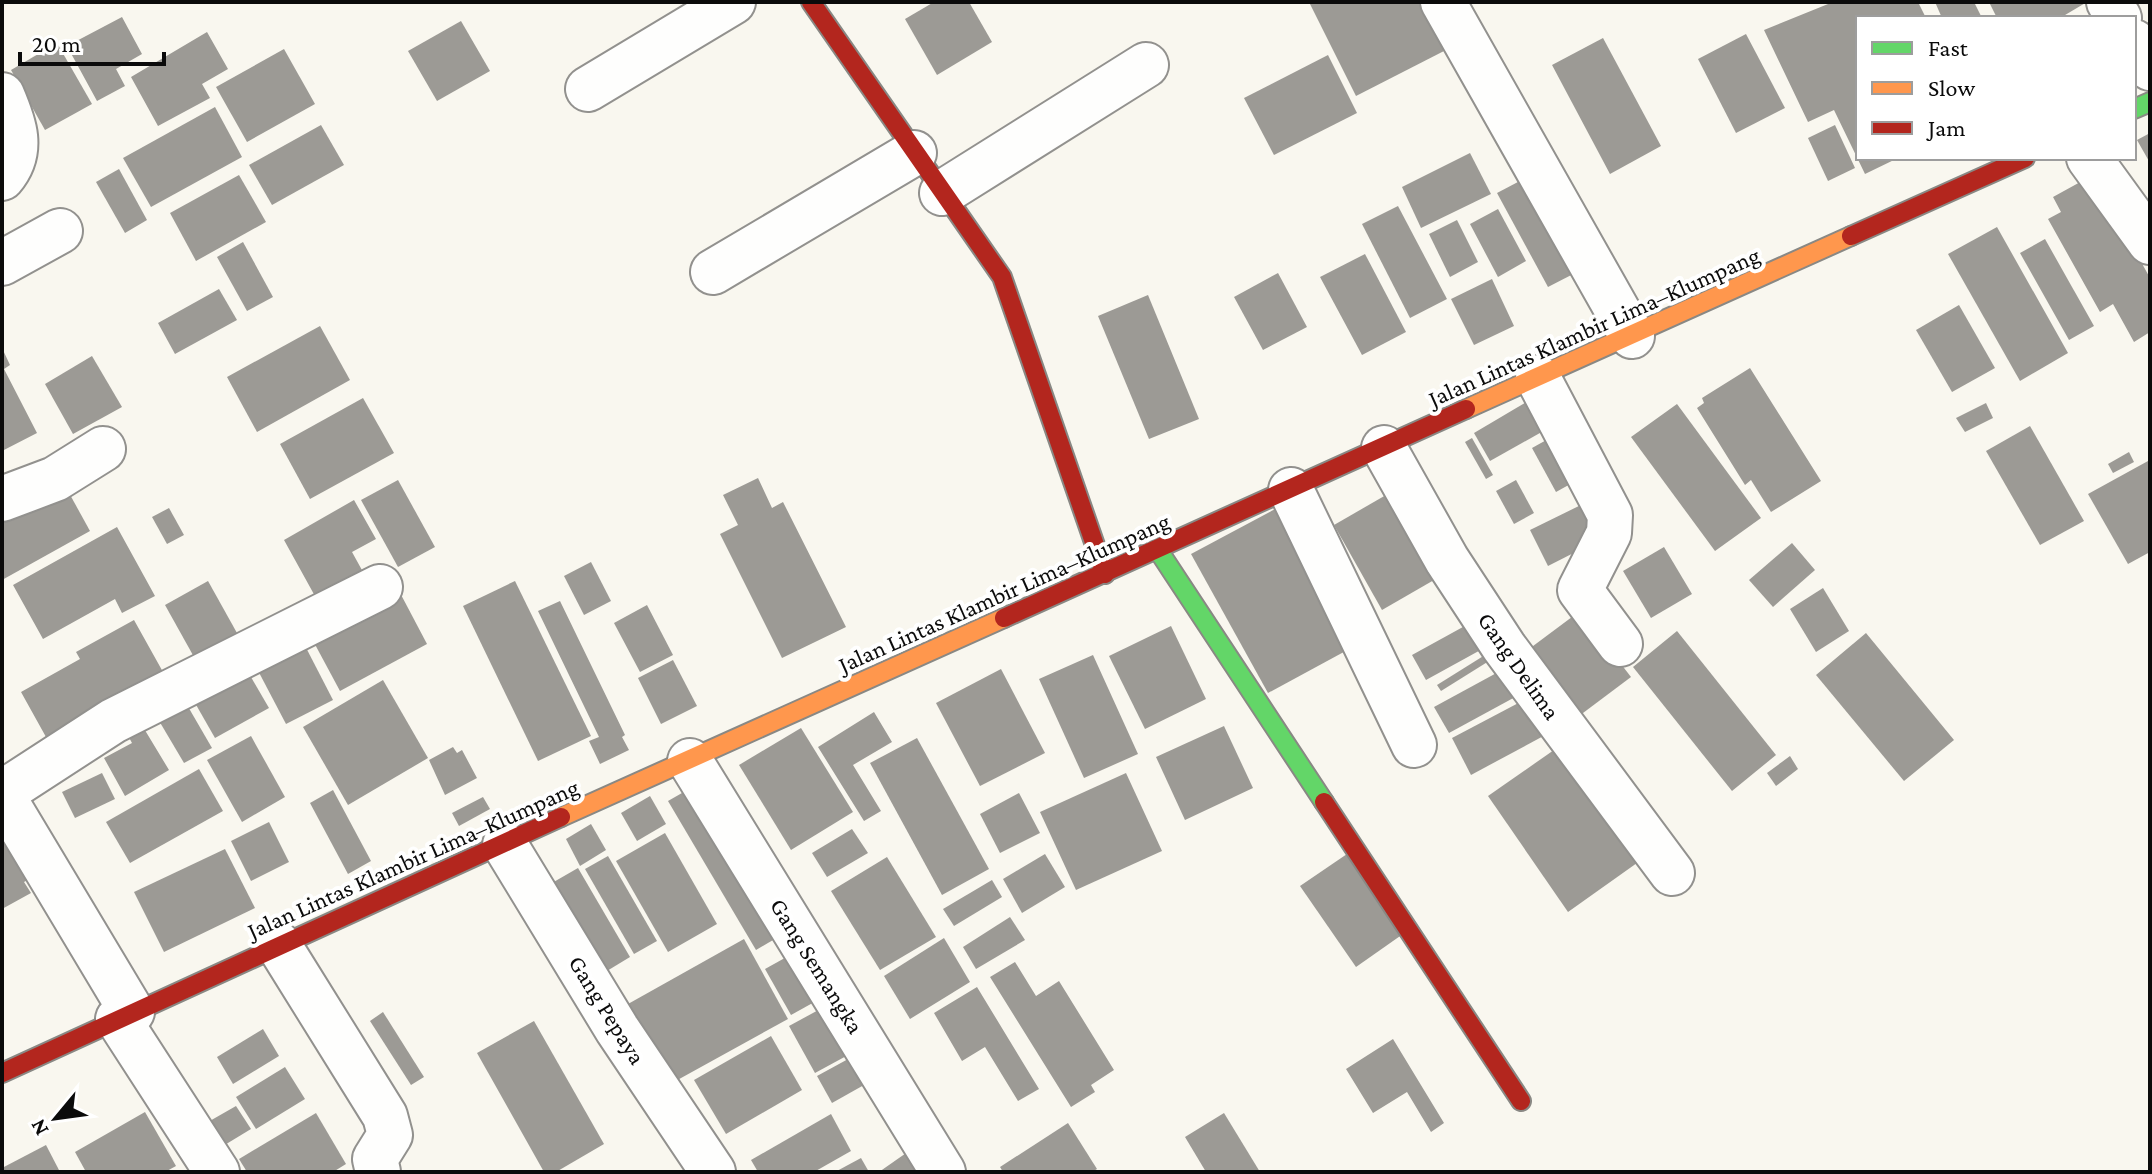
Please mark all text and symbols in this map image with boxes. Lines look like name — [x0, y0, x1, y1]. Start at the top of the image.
scale bar — [20, 16, 164, 66]
legend — [1856, 16, 2136, 160]
text: 20 m — [32, 30, 81, 57]
text: Fast — [1928, 34, 1969, 61]
text: Slow — [1928, 74, 1975, 101]
text: Jam — [1926, 114, 1966, 141]
street label: Jalan Lintas Klambir Lima–Klumpang — [1422, 241, 1764, 413]
street label: Jalan Lintas Klambir Lima–Klumpang — [832, 507, 1174, 679]
street label: Gang Delima — [1473, 607, 1566, 725]
street label: Jalan Lintas Klambir Lima–Klumpang — [241, 773, 583, 945]
street label: Gang Semangka — [765, 893, 870, 1038]
street label: Gang Pepaya — [563, 950, 651, 1069]
north arrow — [16, 1078, 96, 1158]
text: N — [24, 1115, 54, 1140]

